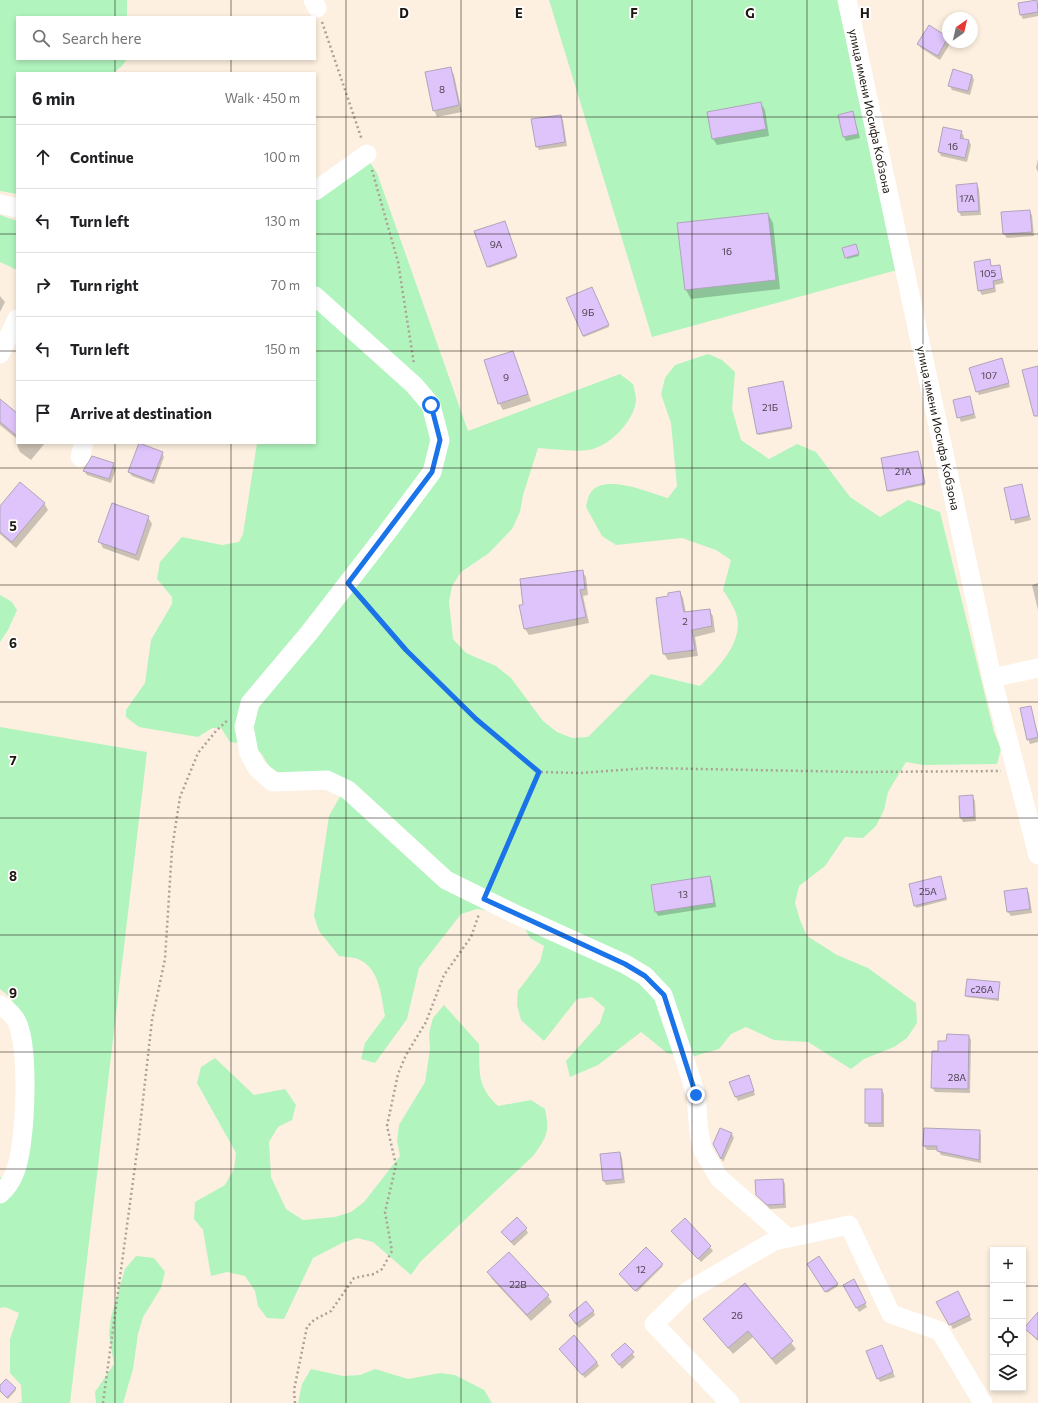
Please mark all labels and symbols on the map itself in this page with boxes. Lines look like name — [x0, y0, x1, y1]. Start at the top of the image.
text: D — [399, 5, 409, 21]
text: E — [515, 5, 523, 21]
text: F — [630, 5, 638, 21]
text: G — [745, 5, 755, 21]
text: H — [860, 5, 870, 21]
north arrow — [942, 12, 978, 48]
street label: улица имени Иосифа Кобзона — [847, 27, 895, 195]
house number: 8 — [439, 83, 445, 95]
house number: 16 — [948, 140, 958, 152]
house number: 17А — [959, 192, 975, 204]
house number: 9А — [490, 238, 502, 250]
house number: 16 — [722, 245, 732, 257]
house number: 105 — [980, 267, 997, 279]
house number: 9Б — [582, 306, 594, 318]
street label: улица имени Иосифа Кобзона — [915, 344, 963, 512]
house number: 107 — [981, 369, 997, 381]
house number: 9 — [503, 371, 509, 383]
route start — [422, 396, 440, 414]
house number: 21Б — [762, 401, 778, 413]
house number: 21А — [895, 465, 911, 477]
text: 5 — [9, 518, 17, 534]
house number: 2 — [682, 615, 688, 627]
text: 6 — [9, 635, 17, 651]
text: 7 — [9, 752, 17, 768]
text: 8 — [9, 868, 17, 884]
house number: 25А — [919, 885, 937, 897]
house number: 13 — [678, 888, 688, 900]
house number: с26А — [970, 983, 994, 995]
text: 9 — [9, 985, 17, 1001]
house number: 28А — [948, 1071, 966, 1083]
route end — [687, 1086, 705, 1104]
house number: 12 — [636, 1263, 646, 1275]
house number: 22В — [509, 1278, 527, 1290]
house number: 26 — [731, 1309, 743, 1321]

